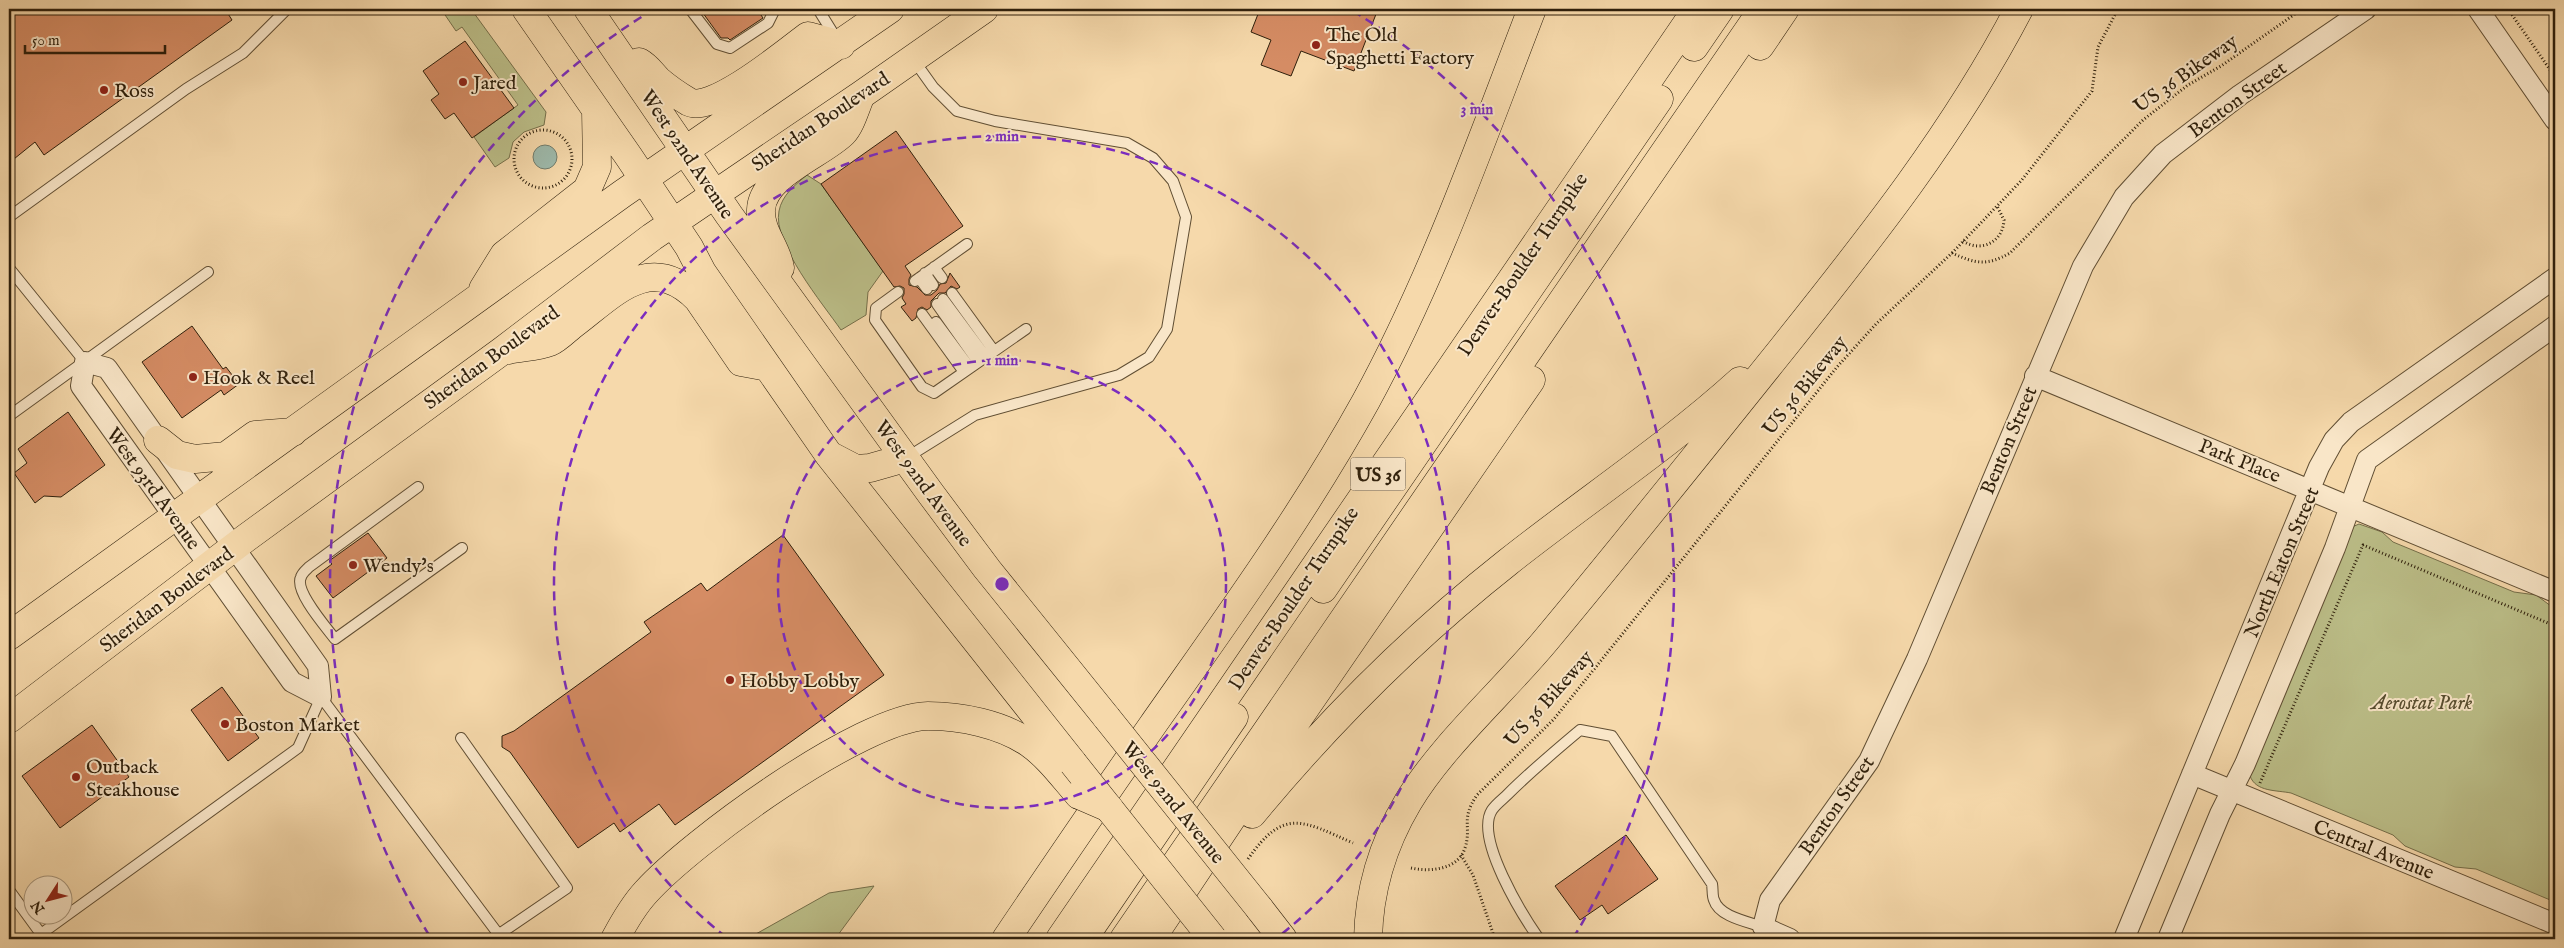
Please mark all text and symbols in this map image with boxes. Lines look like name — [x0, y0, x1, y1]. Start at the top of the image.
scale bar — [25, 22, 165, 54]
place label: The Old Spaghetti Factory — [1326, 23, 1474, 71]
street label: US 36 Bikeway — [2129, 29, 2243, 119]
text: 50 m — [32, 31, 60, 50]
marker: The Old Spaghetti Factory — [1310, 39, 1322, 51]
street label: Benton Street — [2184, 56, 2292, 144]
street label: Sheridan Boulevard — [747, 67, 895, 178]
place label: Jared — [471, 71, 517, 96]
marker: Jared — [457, 76, 469, 88]
place label: Ross — [114, 79, 154, 104]
marker: Ross — [98, 84, 110, 96]
street label: West 92nd Avenue — [634, 85, 739, 224]
text: 3 min — [1461, 100, 1493, 119]
text: 2 min — [985, 127, 1019, 146]
street label: Denver–Boulder Turnpike — [1452, 168, 1594, 361]
street label: Sheridan Boulevard — [419, 301, 565, 416]
street label: US 36 Bikeway — [1757, 331, 1853, 441]
text: 1 min — [986, 351, 1018, 370]
place label: Hook & Reel — [203, 366, 315, 391]
marker: Hook & Reel — [187, 371, 199, 383]
street label: Benton Street — [1975, 383, 2043, 499]
street label: West 92nd Avenue — [868, 416, 977, 552]
street label: West 93rd Avenue — [100, 423, 206, 555]
street label: Park Place — [2195, 434, 2284, 489]
road number: US 36 — [1350, 458, 1406, 490]
street label: North Eaton Street — [2239, 483, 2325, 642]
street label: Denver–Boulder Turnpike — [1223, 502, 1365, 695]
street label: Sheridan Boulevard — [95, 541, 239, 659]
place label: Wendy's — [363, 554, 434, 579]
marker: Wendy's — [347, 559, 359, 571]
centre of rings — [993, 575, 1011, 593]
street label: US 36 Bikeway — [1499, 645, 1599, 753]
place label: Hobby Lobby — [740, 669, 859, 694]
marker: Hobby Lobby — [724, 674, 736, 686]
park label: Aerostat Park — [2370, 691, 2472, 716]
place label: Boston Market — [235, 713, 360, 738]
marker: Boston Market — [219, 718, 231, 730]
street label: West 92nd Avenue — [1116, 737, 1230, 869]
street label: Benton Street — [1794, 751, 1881, 860]
place label: Outback Steakhouse — [86, 755, 180, 803]
marker: Outback Steakhouse — [70, 771, 82, 783]
street label: Central Avenue — [2309, 815, 2437, 886]
north arrow — [22, 876, 72, 926]
text: N — [27, 897, 50, 918]

